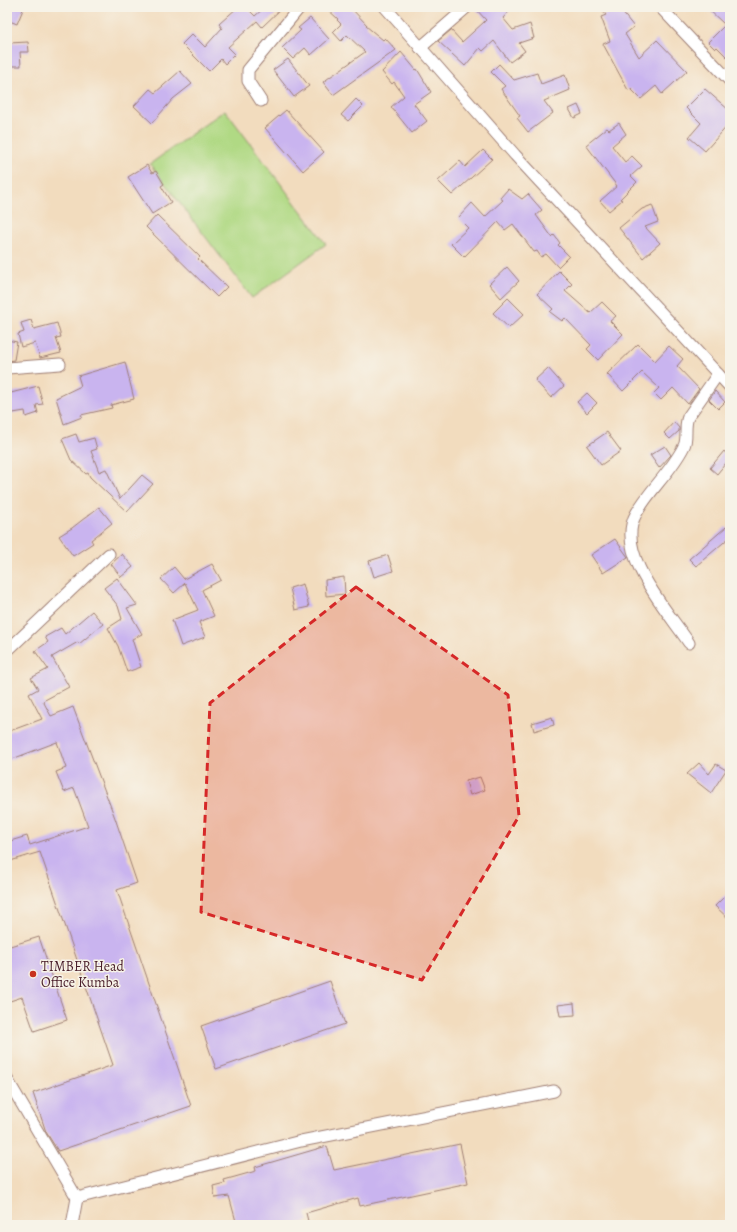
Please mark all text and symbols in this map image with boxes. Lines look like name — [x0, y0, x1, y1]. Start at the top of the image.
place label: TIMBER Head Office Kumba — [41, 957, 125, 992]
marker: TIMBER Head Office Kumba — [28, 969, 38, 979]

